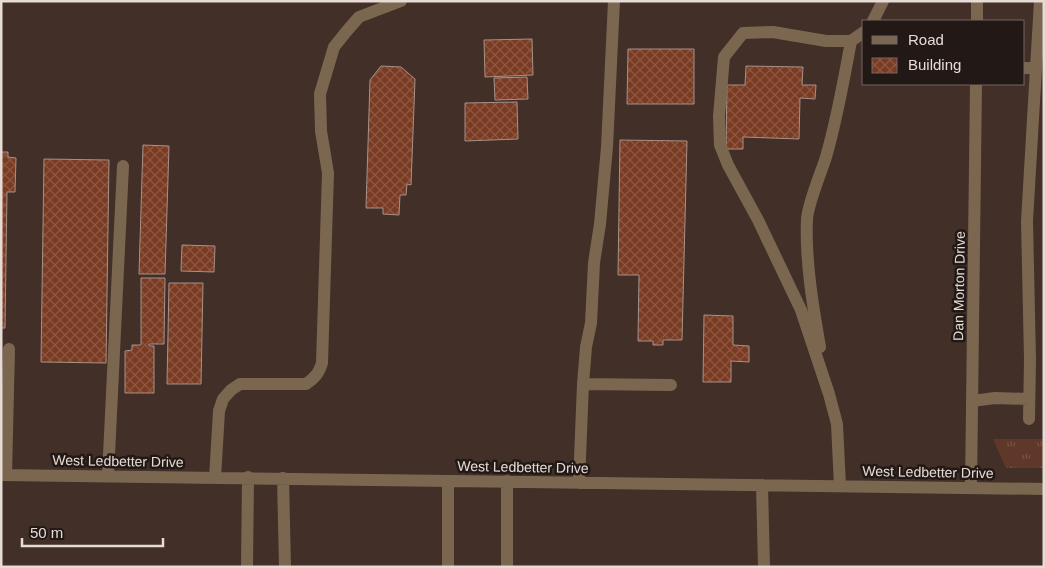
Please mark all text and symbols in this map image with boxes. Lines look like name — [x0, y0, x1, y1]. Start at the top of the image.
legend — [862, 20, 1025, 85]
text: Road — [908, 31, 944, 48]
text: Building — [908, 56, 961, 73]
street label: Dan Morton Drive — [950, 231, 968, 341]
street label: West Ledbetter Drive — [52, 452, 184, 470]
street label: West Ledbetter Drive — [457, 458, 589, 476]
street label: West Ledbetter Drive — [862, 463, 994, 481]
scale bar — [22, 516, 164, 548]
text: 50 m — [30, 524, 63, 541]

